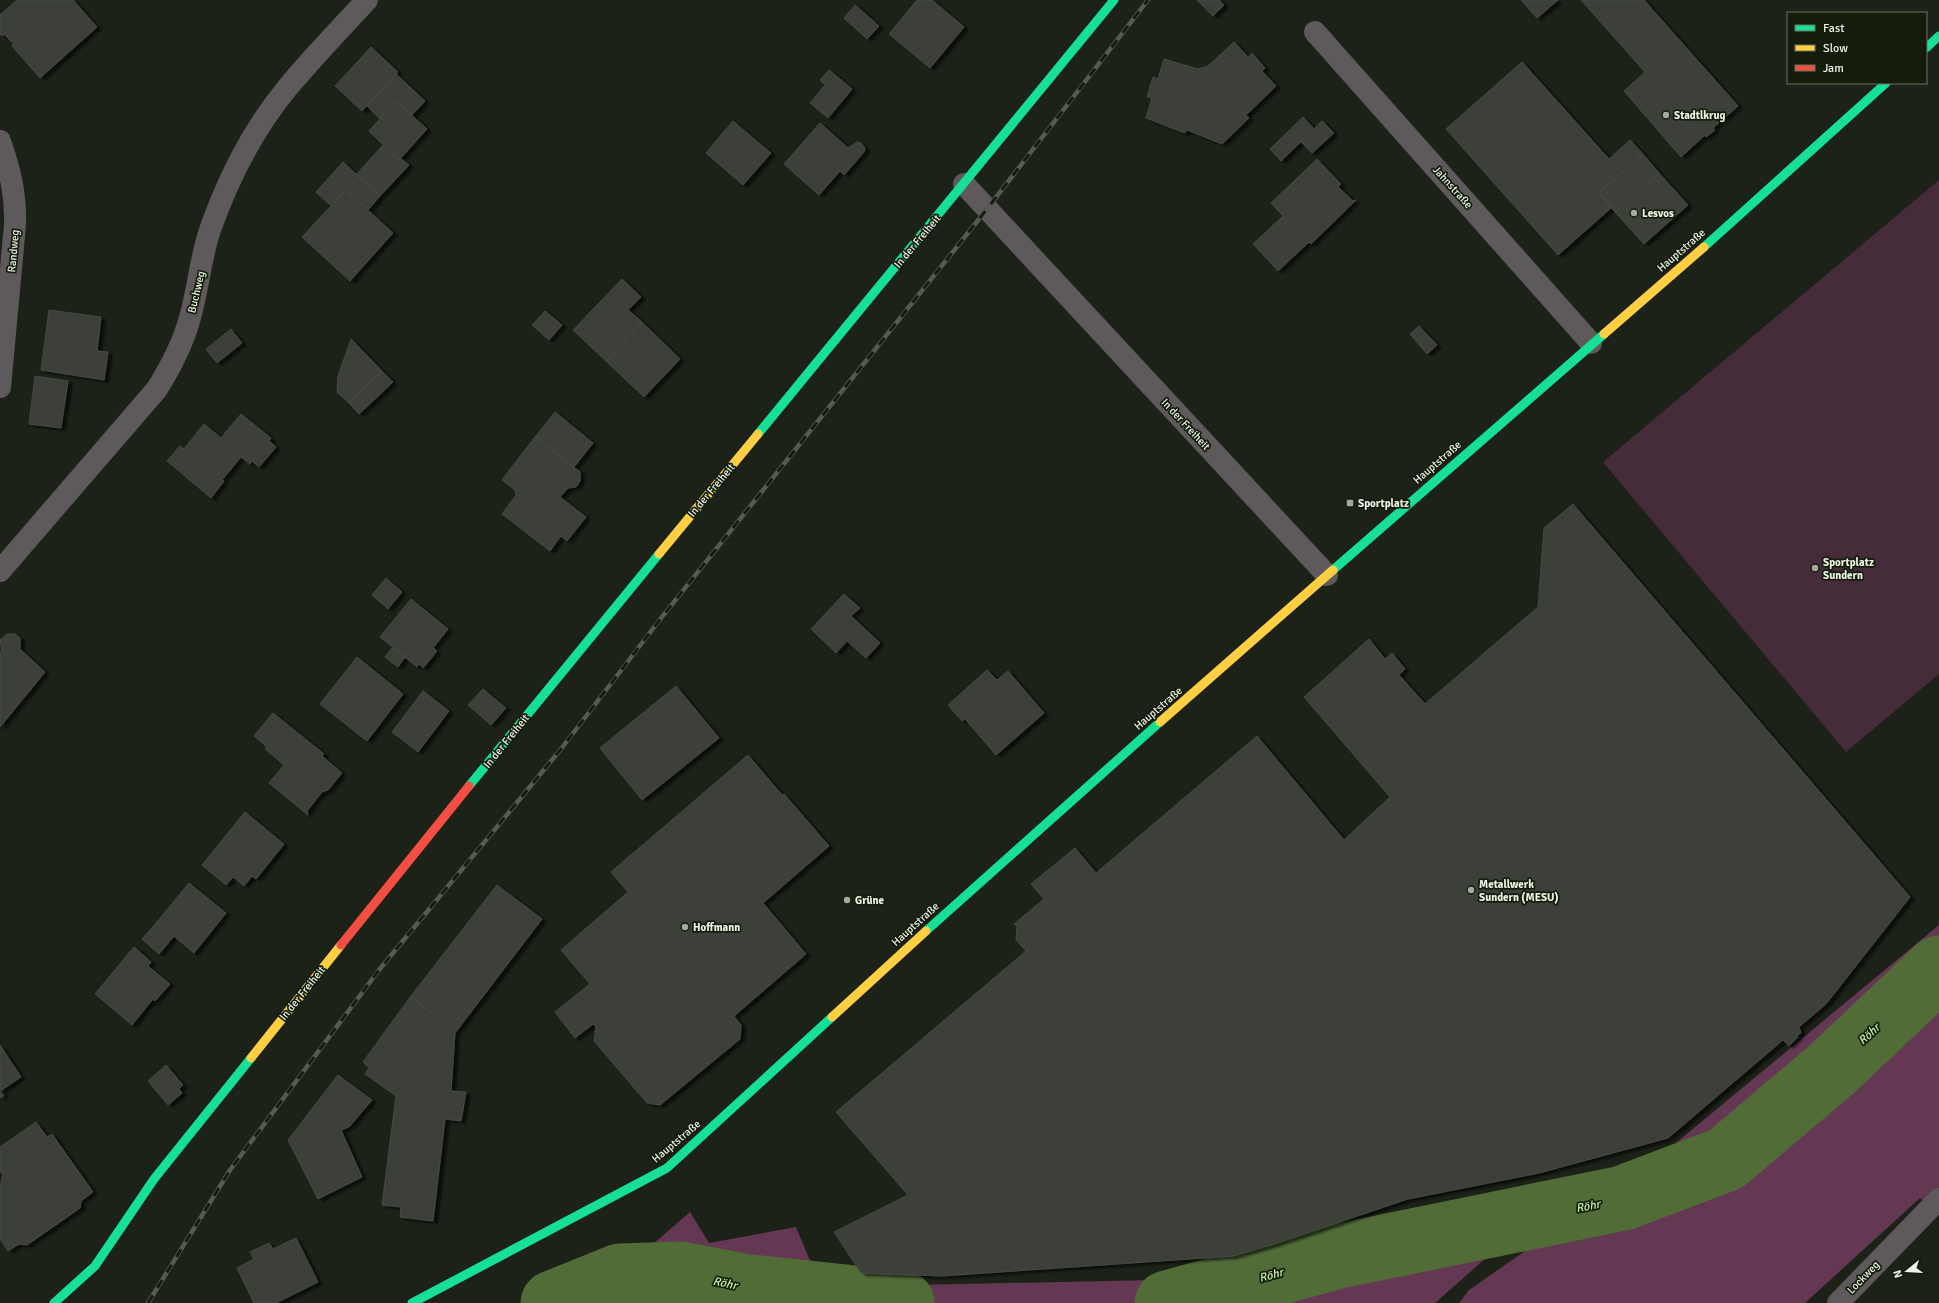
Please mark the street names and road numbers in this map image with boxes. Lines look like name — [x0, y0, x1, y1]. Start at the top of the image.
street label: Jahnstraße — [1430, 163, 1475, 211]
street label: In der Freiheit — [891, 212, 944, 271]
street label: Hauptstraße — [1655, 226, 1708, 275]
street label: Randweg — [5, 229, 22, 273]
street label: Buchweg — [185, 270, 208, 314]
street label: In der Freiheit — [1159, 396, 1213, 453]
street label: Hauptstraße — [1411, 438, 1464, 487]
street label: In der Freiheit — [685, 461, 738, 520]
street label: Hauptstraße — [1132, 684, 1185, 733]
street label: In der Freiheit — [481, 712, 532, 771]
street label: Hauptstraße — [889, 900, 942, 949]
street label: In der Freiheit — [277, 964, 328, 1023]
street label: Hauptstraße — [649, 1117, 703, 1165]
street label: Lockweg — [1844, 1258, 1882, 1297]

